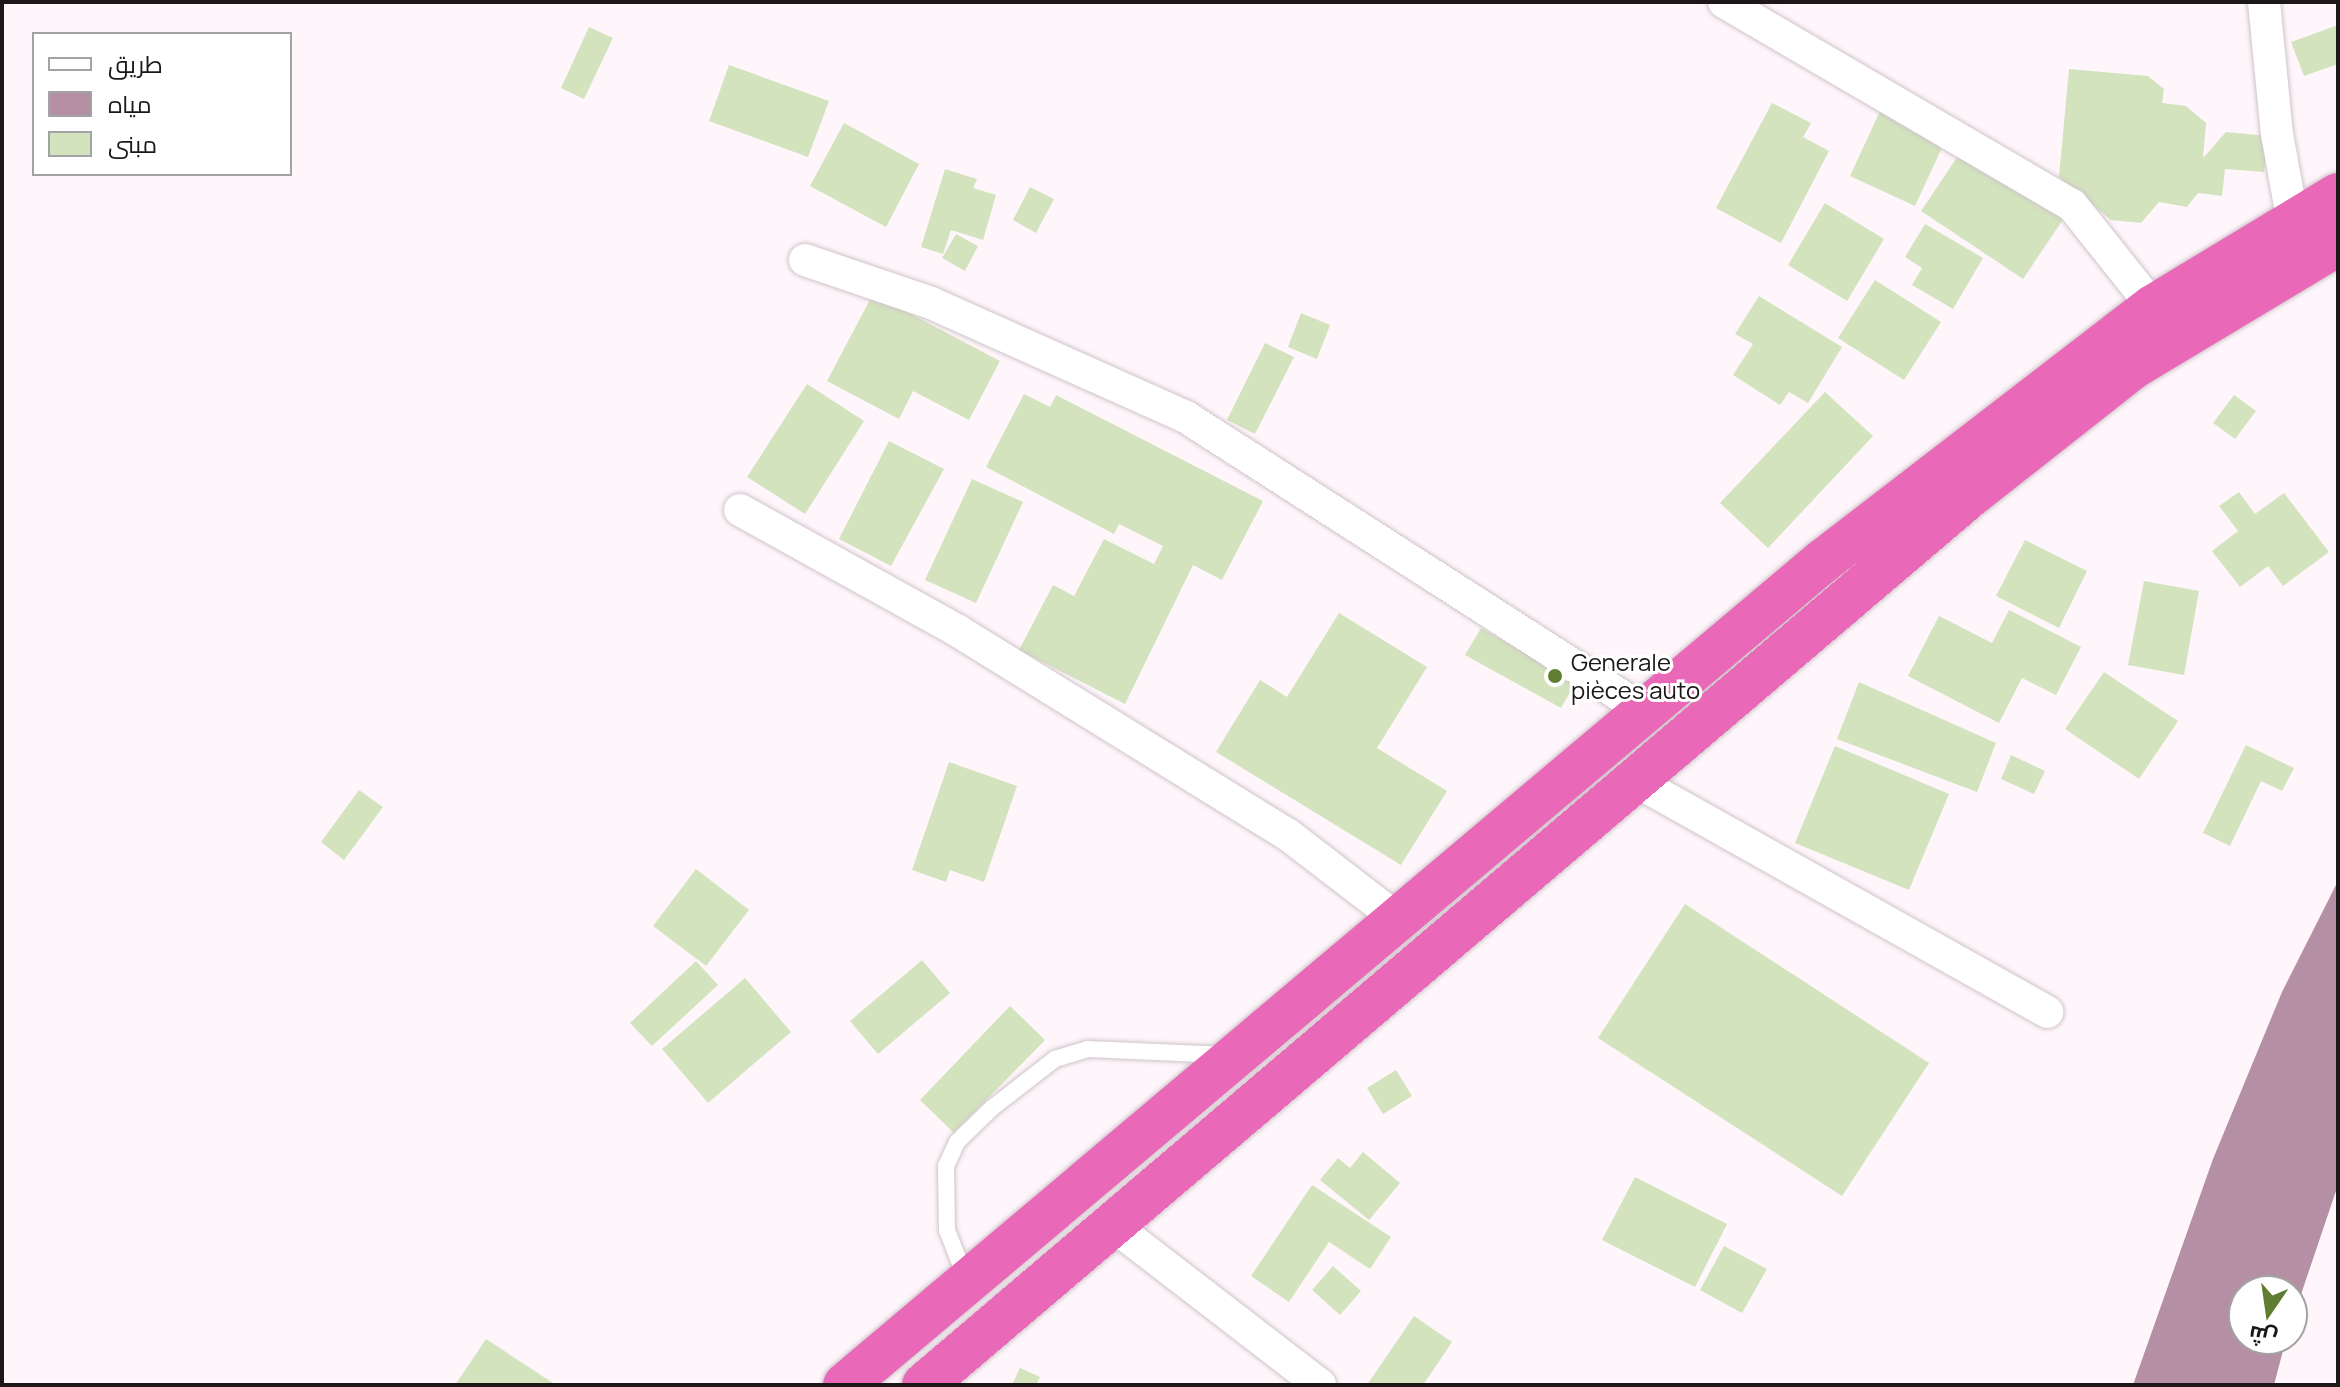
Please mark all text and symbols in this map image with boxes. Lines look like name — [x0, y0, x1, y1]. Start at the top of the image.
legend — [32, 32, 292, 176]
text: طريق — [108, 47, 163, 80]
text: مياه — [108, 87, 152, 120]
text: مبنى — [108, 127, 157, 160]
place label: Generale pièces auto — [1571, 648, 1700, 704]
marker: Generale pièces auto — [1546, 667, 1564, 685]
north arrow — [2228, 1275, 2308, 1355]
text: ش — [2246, 1319, 2280, 1354]

